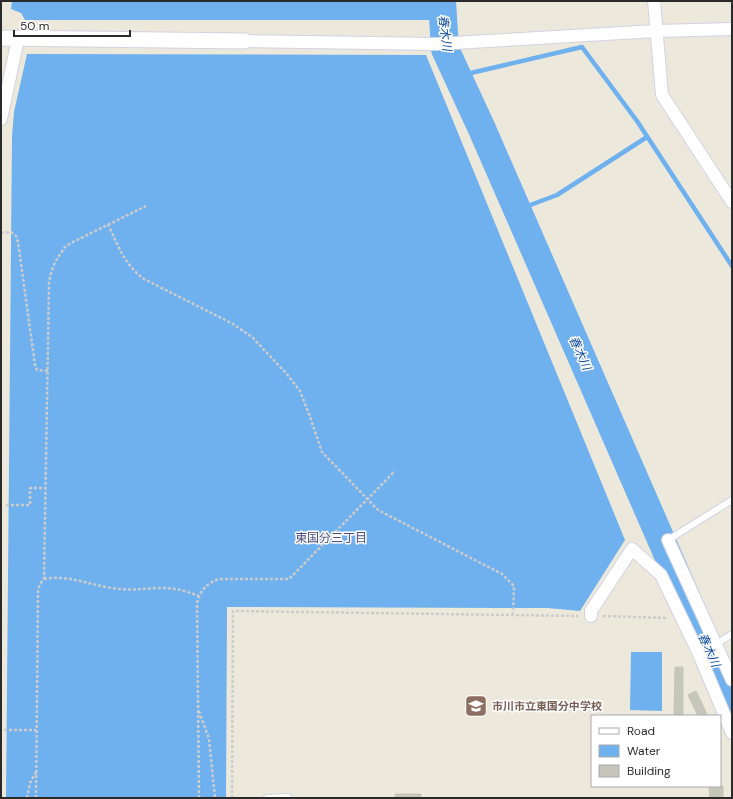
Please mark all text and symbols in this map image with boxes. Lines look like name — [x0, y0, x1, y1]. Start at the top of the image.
scale bar — [14, 12, 130, 38]
water label: 春木川 — [435, 14, 455, 54]
text: 50 m — [20, 18, 49, 34]
water label: 春木川 — [565, 333, 595, 375]
district label: 東国分三丁目 — [295, 530, 367, 546]
water label: 春木川 — [694, 630, 724, 672]
school or university icon: 市川市立東国分中学校 — [463, 693, 489, 719]
place label: 市川市立東国分中学校 — [492, 699, 602, 713]
legend — [591, 715, 721, 787]
text: Road — [627, 723, 655, 739]
text: Water — [627, 743, 661, 759]
text: Building — [627, 763, 671, 779]

